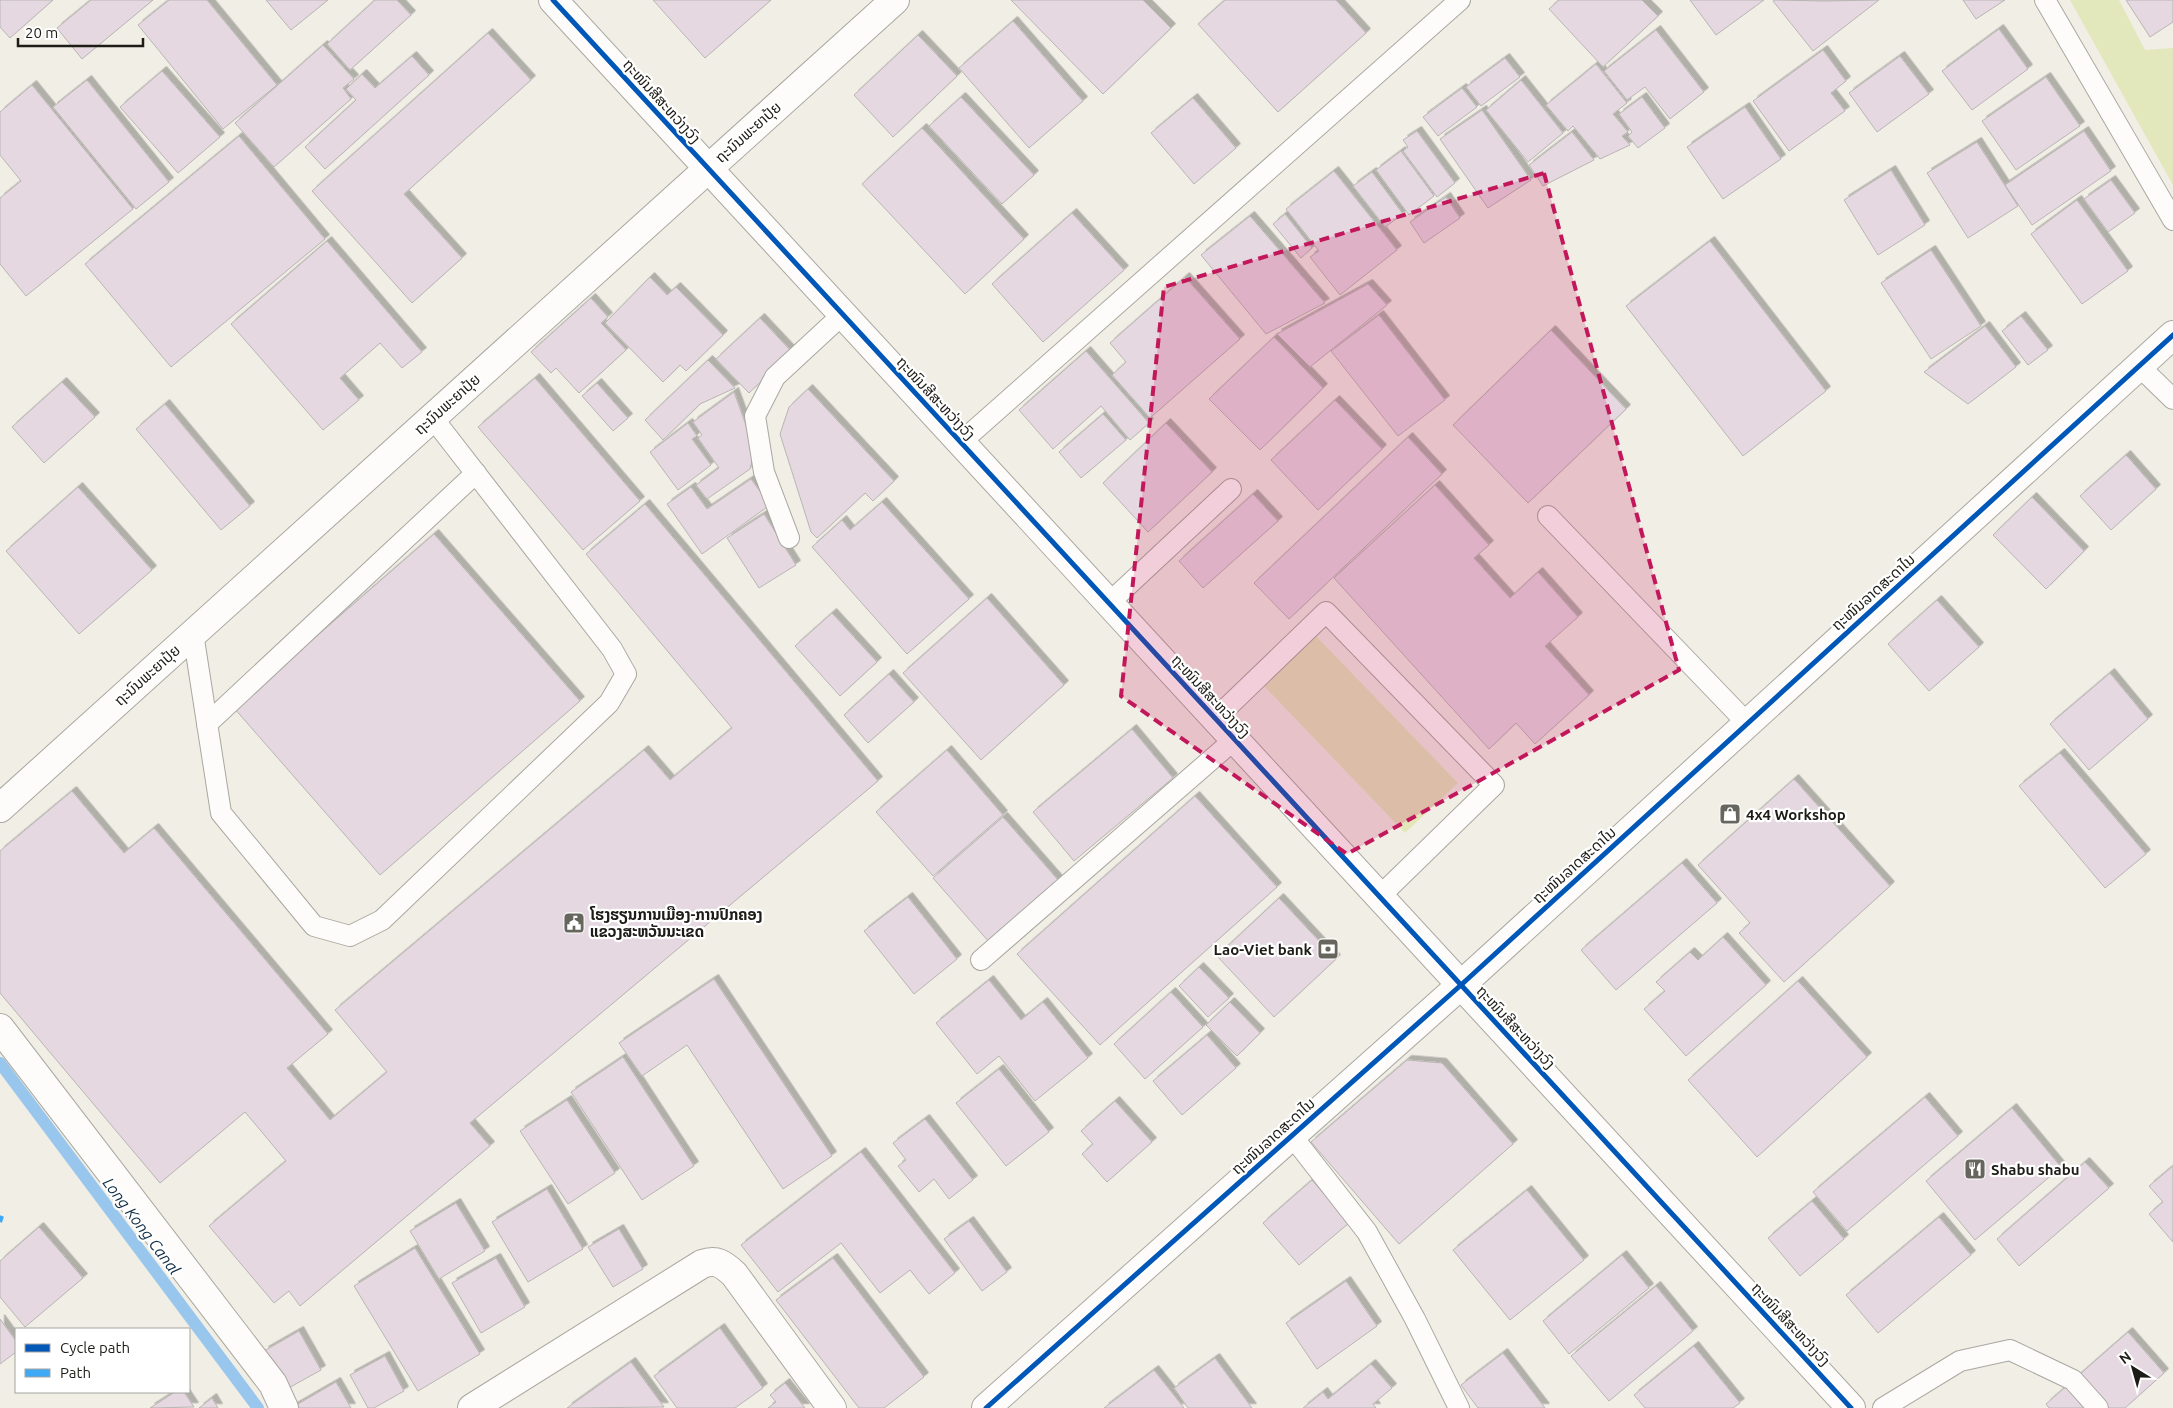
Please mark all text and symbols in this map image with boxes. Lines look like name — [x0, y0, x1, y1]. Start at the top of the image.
scale bar — [18, 15, 142, 47]
text: 20 m — [25, 24, 58, 41]
street label: ຖະໜົນສີສະຫວ່າງວົງ — [620, 55, 704, 147]
street label: ຖະນົນພະຍາປຸ້ຍ — [712, 98, 786, 167]
street label: ຖະໜົນສີສະຫວ່າງວົງ — [893, 353, 979, 443]
street label: ຖະນົນພະຍາປຸ້ຍ — [411, 370, 485, 439]
street label: ຖະໜົນລາດສະດາໄນ — [1828, 550, 1918, 634]
street label: ຖະນົນພະຍາປຸ້ຍ — [111, 641, 185, 710]
street label: ຖະໜົນສີສະຫວ່າງວົງ — [1168, 651, 1254, 741]
shop icon: 4x4 Workshop — [1718, 802, 1742, 826]
place label: 4x4 Workshop — [1746, 806, 1846, 823]
street label: ຖະໜົນລາດສະດາໄນ — [1529, 823, 1619, 907]
place label: ໂຮງຮຽນການເມືອງ-ການປົກຄອງ ແຂວງສະຫວັນນະເຂດ — [589, 905, 763, 940]
public building icon: ໂຮງຮຽນການເມືອງ-ການປົກຄອງ ແຂວງສະຫວັນນະເຂດ — [562, 911, 586, 935]
bank icon: Lao-Viet bank — [1316, 937, 1340, 961]
place label: Lao-Viet bank — [1214, 941, 1313, 958]
street label: ຖະໜົນສີສະຫວ່າງວົງ — [1473, 982, 1559, 1072]
street label: ຖະໜົນລາດສະດາໄນ — [1228, 1094, 1318, 1178]
restaurant icon: Shabu shabu — [1963, 1157, 1987, 1181]
place label: Shabu shabu — [1991, 1161, 2080, 1178]
water label: Long Kong Canal — [100, 1174, 185, 1278]
street label: ຖະໜົນສີສະຫວ່າງວົງ — [1748, 1279, 1834, 1369]
legend — [15, 1328, 190, 1393]
text: Cycle path — [60, 1339, 130, 1356]
north arrow — [2108, 1343, 2158, 1393]
text: N — [2116, 1348, 2134, 1367]
text: Path — [60, 1364, 91, 1381]

